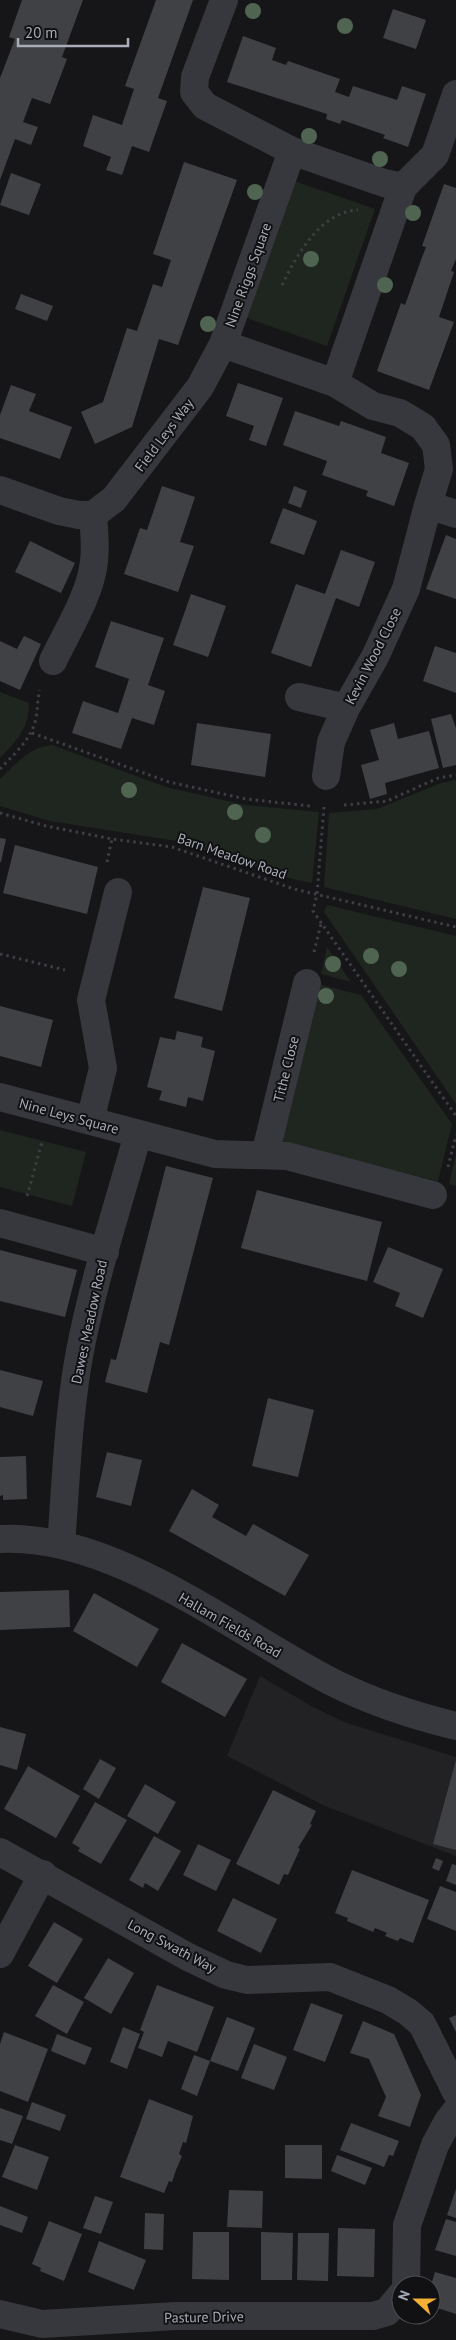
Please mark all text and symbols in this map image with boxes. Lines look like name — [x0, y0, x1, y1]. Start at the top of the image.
scale bar — [18, 15, 128, 47]
text: 20 m — [25, 23, 58, 42]
street label: Nine Riggs Square — [221, 220, 275, 330]
street label: Field Leys Way — [131, 394, 198, 475]
street label: Kevin Wood Close — [341, 605, 405, 707]
street label: Barn Meadow Road — [175, 829, 289, 883]
street label: Tithe Close — [269, 1034, 303, 1104]
street label: Nine Leys Square — [17, 1094, 121, 1138]
street label: Dawes Meadow Road — [67, 1258, 111, 1386]
street label: Hallam Fields Road — [175, 1588, 285, 1662]
street label: Long Swath Way — [125, 1915, 220, 1977]
north arrow — [391, 2275, 441, 2325]
text: N — [394, 2288, 414, 2303]
street label: Pasture Drive — [164, 2307, 244, 2327]

